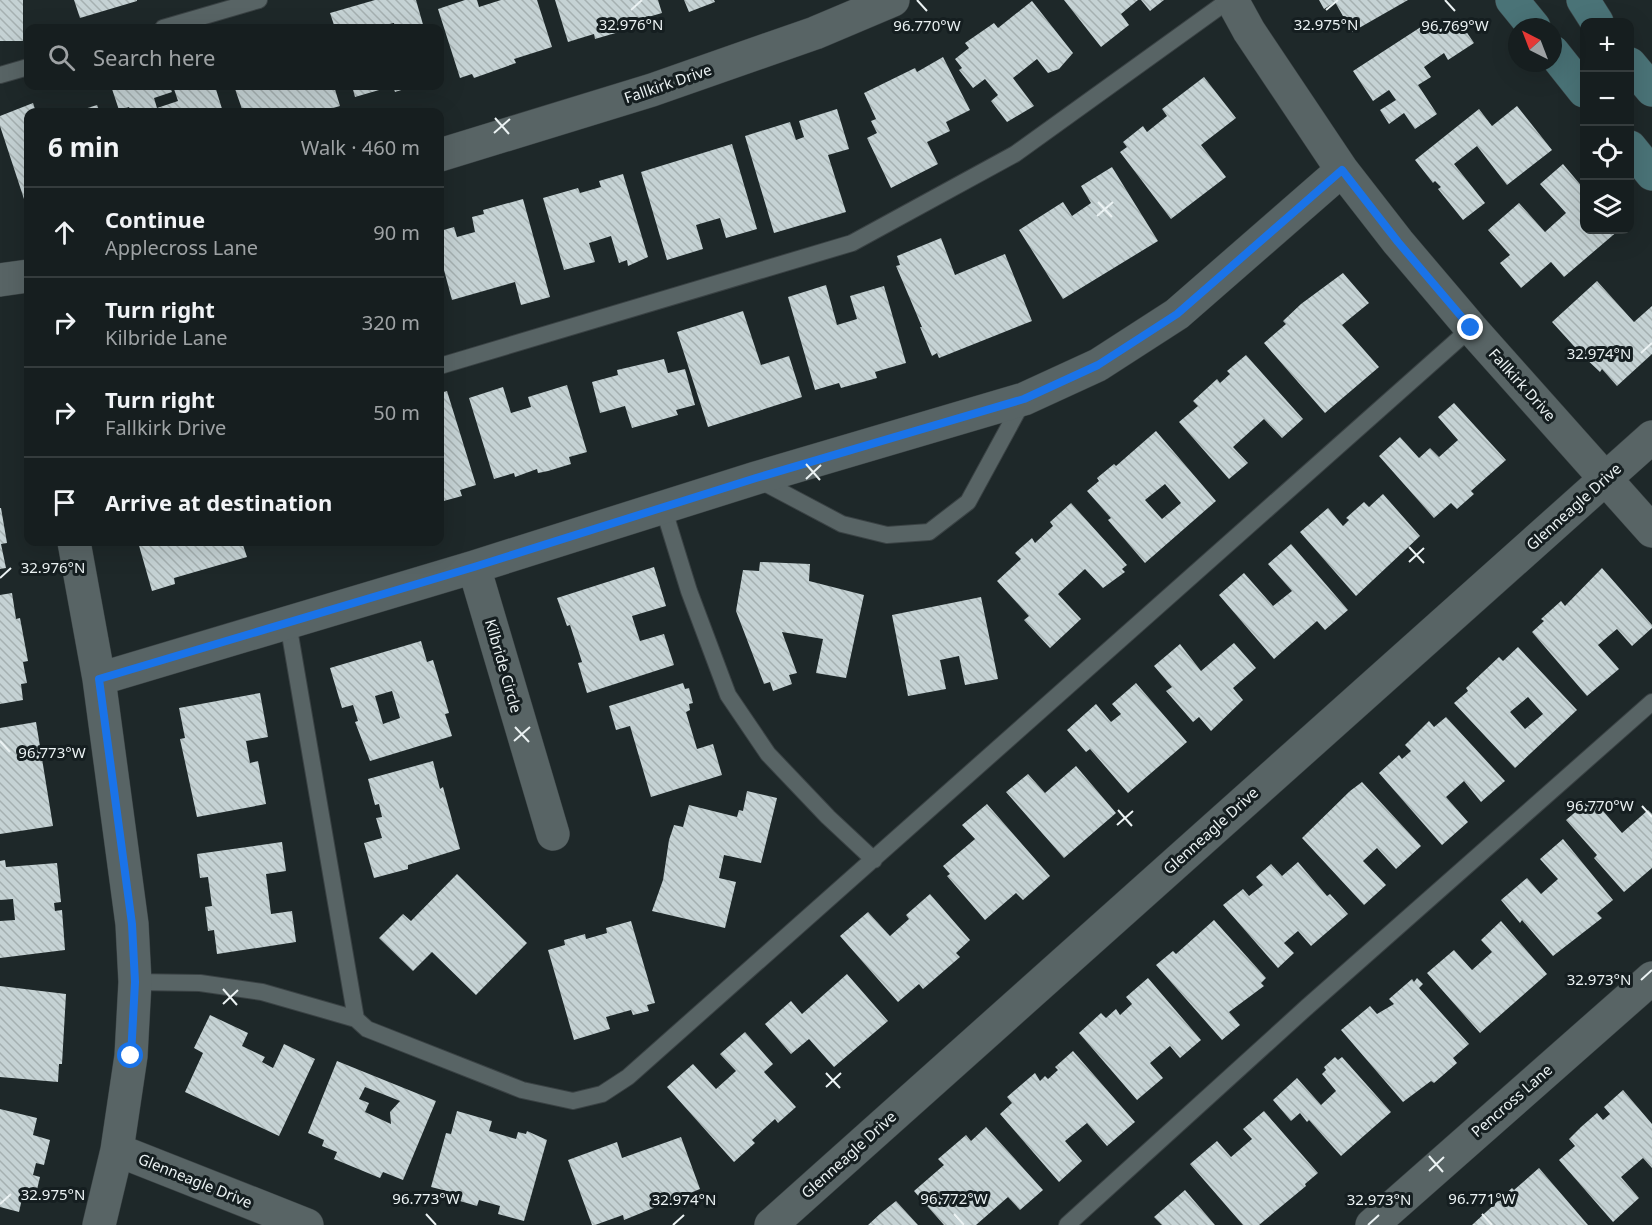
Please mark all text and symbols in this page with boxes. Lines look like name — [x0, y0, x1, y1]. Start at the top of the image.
text: 32.976°N — [599, 14, 663, 34]
text: 32.975°N — [1294, 14, 1358, 34]
text: 96.770°W — [893, 15, 961, 35]
text: 96.769°W — [1421, 15, 1489, 35]
north arrow — [1508, 18, 1562, 72]
map controls — [1580, 18, 1634, 234]
button: + — [1580, 18, 1634, 72]
search box — [24, 24, 444, 90]
icon: search — [45, 41, 78, 74]
text: Search here — [93, 42, 215, 72]
street label: Fallkirk Drive — [621, 59, 714, 107]
button: − — [1580, 72, 1634, 126]
button: locate — [1580, 126, 1634, 180]
text: 6 min — [48, 129, 120, 165]
text: Walk · 460 m — [301, 134, 420, 161]
button: layers — [1580, 180, 1634, 234]
text: Continue — [105, 204, 205, 234]
icon: ahead — [48, 216, 81, 249]
text: 90 m — [373, 219, 420, 246]
text: Applecross Lane — [105, 234, 258, 261]
text: Turn right — [105, 294, 215, 324]
icon: right — [48, 306, 81, 339]
text: 320 m — [362, 309, 420, 336]
route end — [1457, 314, 1483, 340]
text: Kilbride Lane — [105, 324, 228, 351]
text: 32.974°N — [1567, 343, 1631, 363]
street label: Fallkirk Drive — [1485, 344, 1561, 425]
text: Turn right — [105, 384, 215, 414]
icon: right — [48, 396, 81, 429]
text: 50 m — [373, 399, 420, 426]
text: Fallkirk Drive — [105, 414, 226, 441]
street label: Glenneagle Drive — [1522, 458, 1625, 554]
icon: arrive — [48, 486, 81, 519]
text: Arrive at destination — [105, 487, 332, 517]
text: 32.976°N — [21, 557, 85, 577]
street label: Kilbride Circle — [481, 616, 527, 715]
text: 96.773°W — [18, 742, 86, 762]
street label: Glenneagle Drive — [1159, 782, 1262, 878]
text: 96.770°W — [1566, 795, 1634, 815]
text: 32.973°N — [1567, 969, 1631, 989]
route start — [117, 1042, 143, 1068]
street label: Pencross Lane — [1467, 1059, 1556, 1141]
street label: Glenneagle Drive — [797, 1106, 900, 1202]
street label: Glenneagle Drive — [135, 1148, 255, 1212]
text: 32.975°N — [21, 1184, 85, 1204]
text: 96.773°W — [392, 1188, 460, 1208]
text: 96.772°W — [920, 1188, 988, 1208]
text: 96.771°W — [1448, 1188, 1516, 1208]
text: 32.974°N — [652, 1189, 716, 1209]
text: 32.973°N — [1347, 1189, 1411, 1209]

